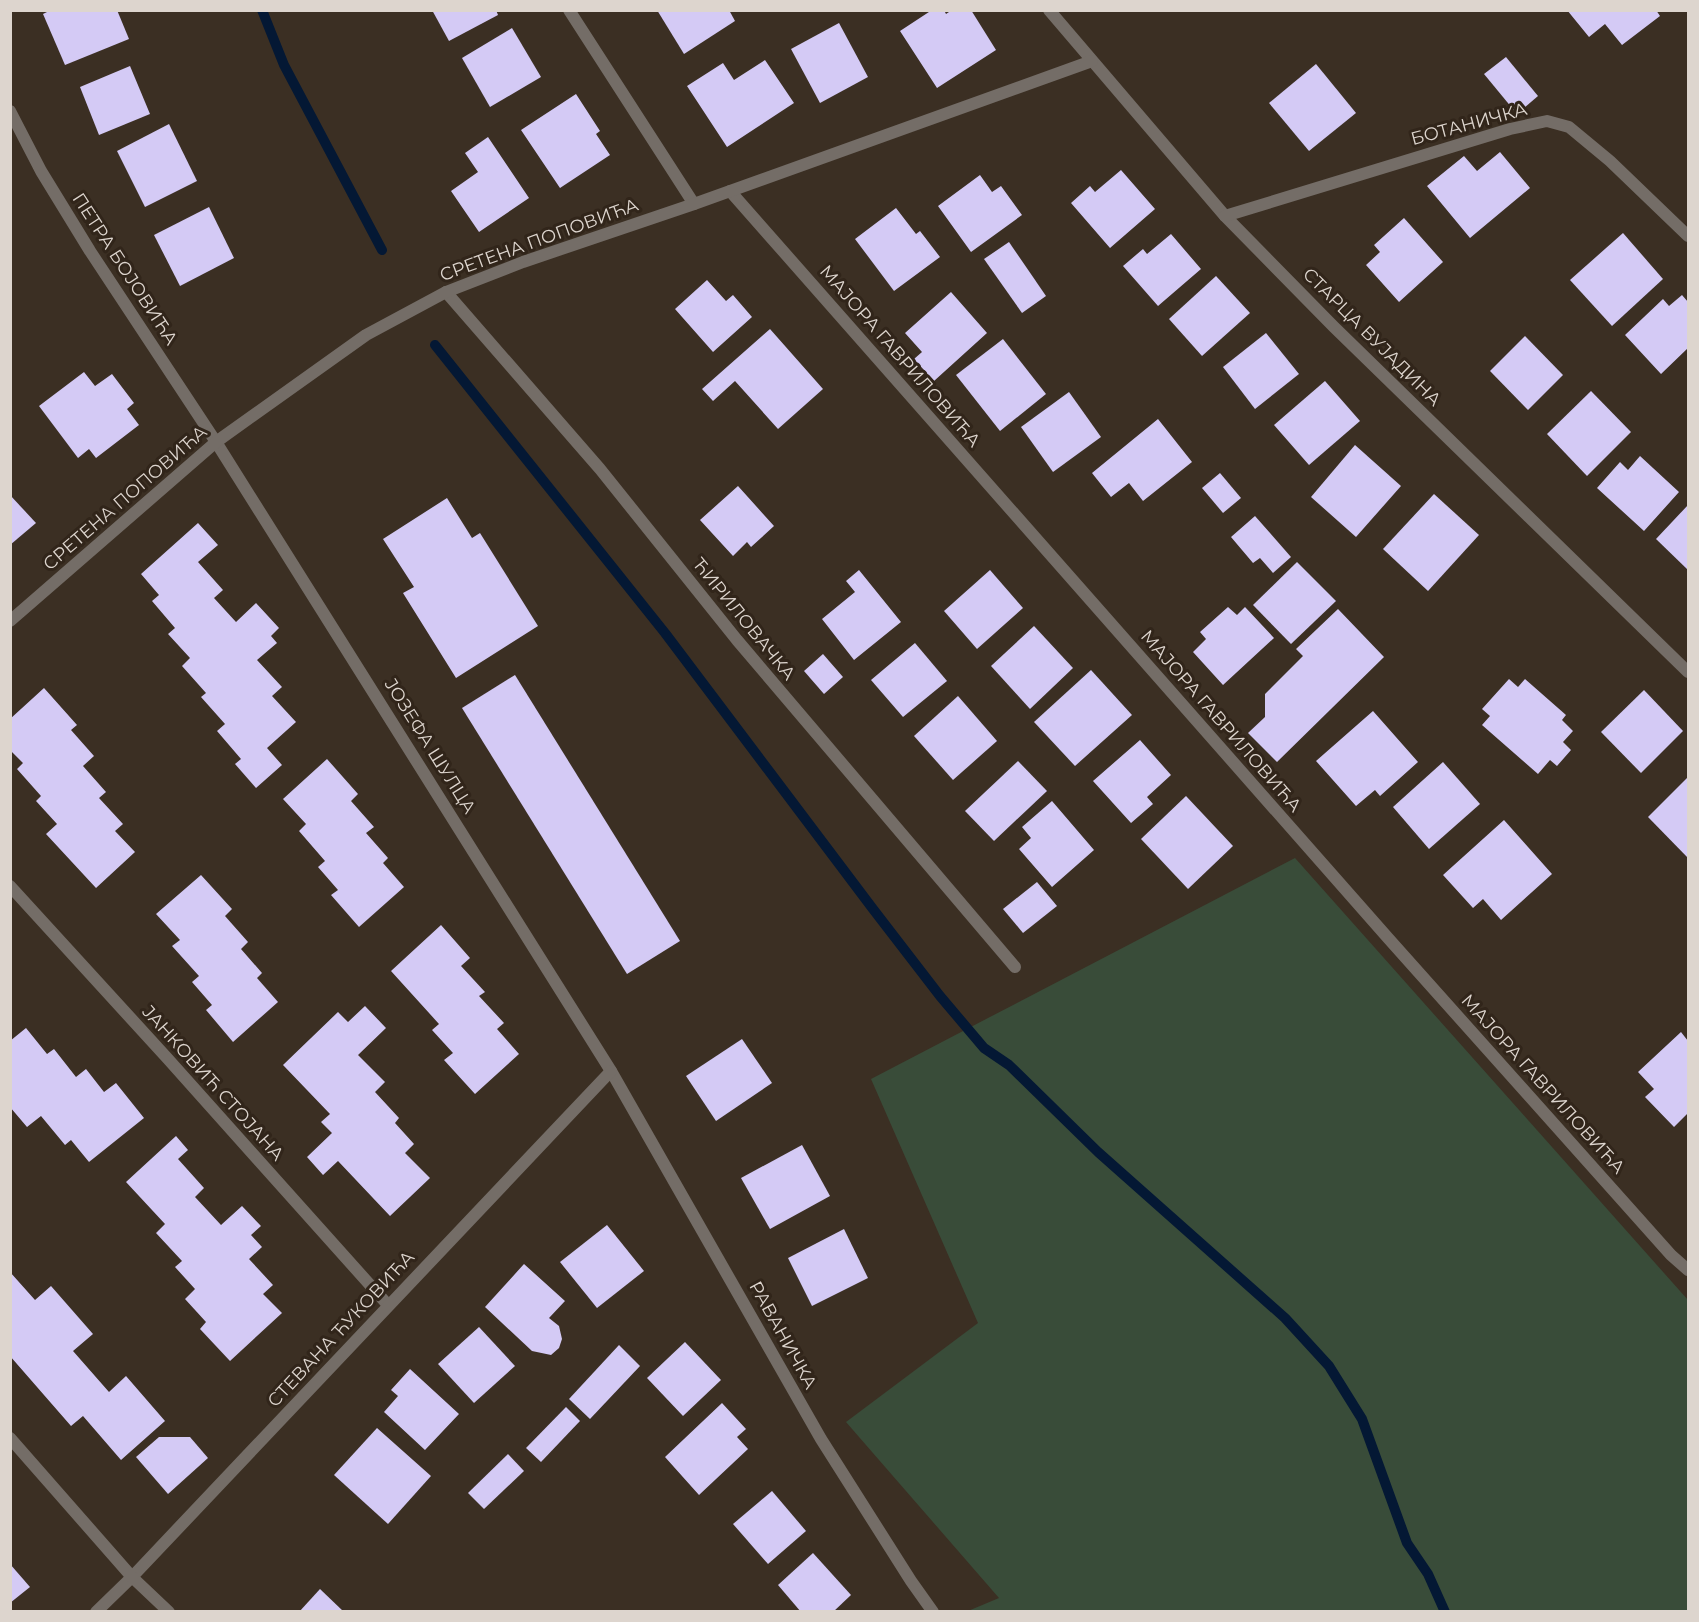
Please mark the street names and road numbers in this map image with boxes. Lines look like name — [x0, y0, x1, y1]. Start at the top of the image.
street label: БОТАНИЧКА — [1408, 98, 1530, 150]
street label: ПЕТРА БОЈОВИЋА — [68, 189, 183, 350]
street label: СРЕТЕНА ПОПОВИЋА — [437, 194, 642, 286]
street label: МАЈОРА ГАВРИЛОВИЋА — [815, 260, 985, 452]
street label: СТАРЦА ВУЈАДИНА — [1298, 263, 1446, 411]
street label: СРЕТЕНА ПОПОВИЋА — [39, 421, 212, 575]
street label: ЋИРИЛОВАЧКА — [688, 553, 800, 685]
street label: МАЈОРА ГАВРИЛОВИЋА — [1136, 625, 1306, 817]
street label: ЈОЗЕФА ШУЛЦА — [379, 674, 481, 818]
street label: МАЈОРА ГАВРИЛОВИЋА — [1457, 990, 1630, 1179]
street label: ЈАНКОВИЋ СТОЈАНА — [137, 1001, 289, 1166]
street label: СТЕВАНА ЋУКОВИЋА — [263, 1246, 420, 1412]
street label: РАВАНИЧКА — [744, 1277, 822, 1393]

